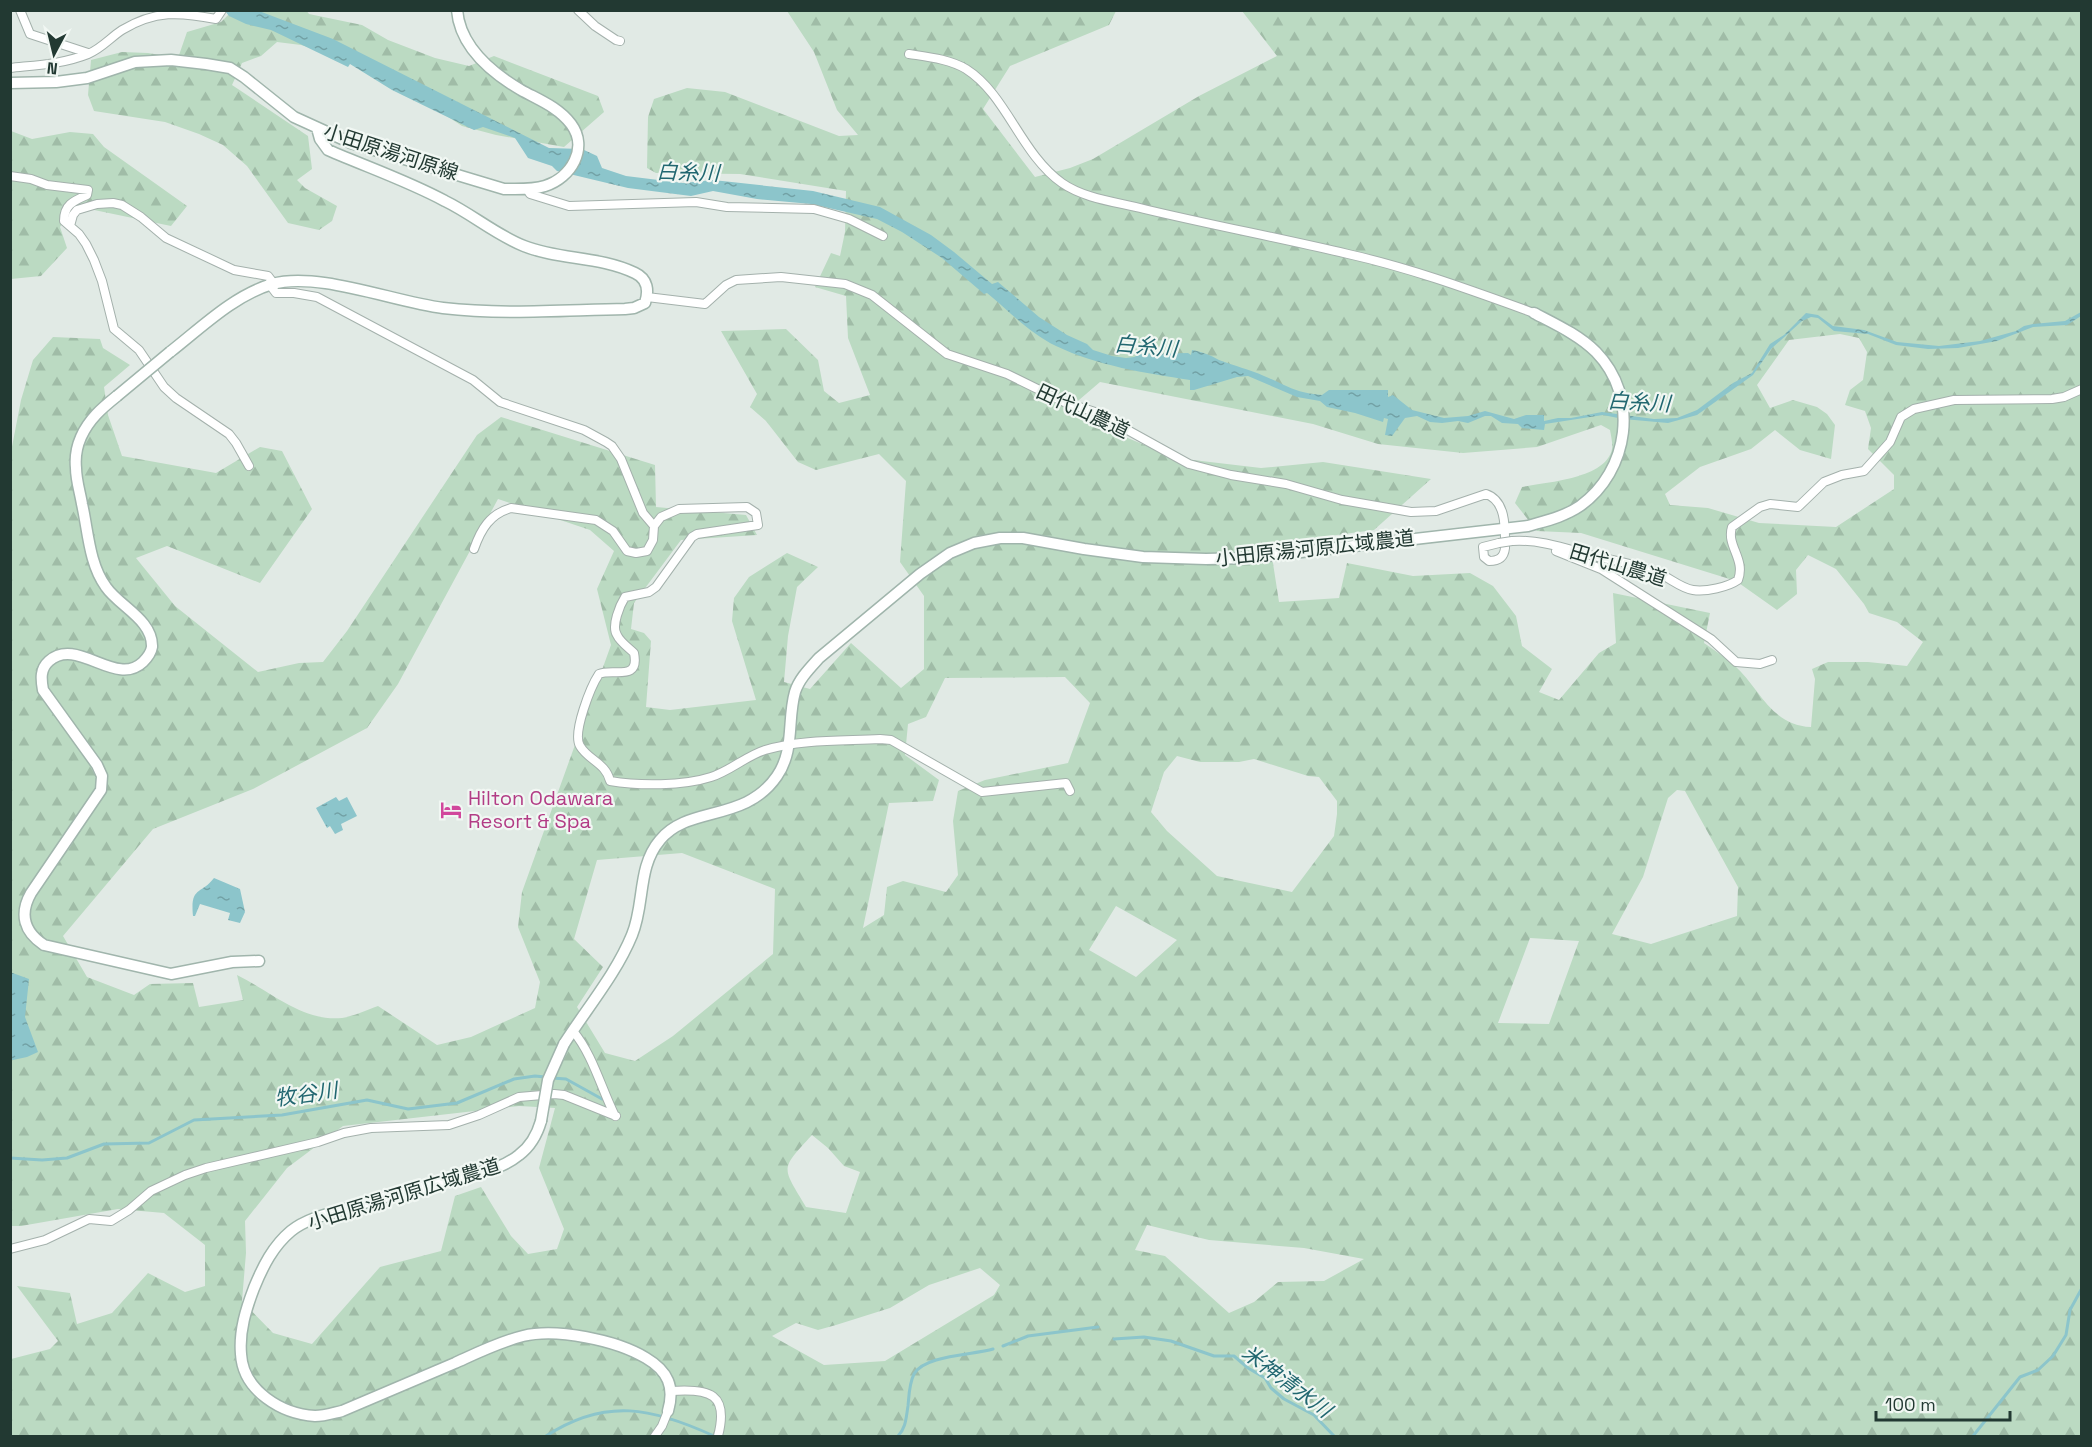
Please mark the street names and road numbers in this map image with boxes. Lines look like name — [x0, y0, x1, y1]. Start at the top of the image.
street label: 小田原湯河原線 — [320, 118, 462, 186]
street label: 田代山農道 — [1032, 378, 1134, 444]
street label: 小田原湯河原広域農道 — [1214, 525, 1416, 571]
street label: 田代山農道 — [1566, 538, 1670, 592]
street label: 小田原湯河原広域農道 — [305, 1152, 503, 1236]

